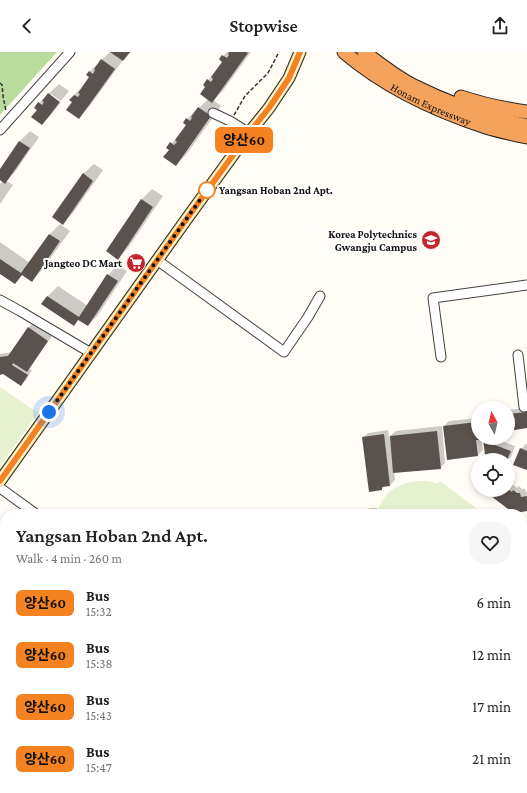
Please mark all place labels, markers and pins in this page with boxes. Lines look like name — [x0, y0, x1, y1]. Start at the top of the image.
marker: Yangsan Hoban 2nd Apt. — [198, 181, 216, 199]
place label: Yangsan Hoban 2nd Apt. — [219, 184, 333, 196]
place label: Korea Polytechnics Gwangju Campus — [328, 228, 418, 254]
school or university icon: Korea Polytechnics Gwangju Campus — [420, 229, 442, 251]
supermarket icon: Jangteo DC Mart — [125, 252, 147, 274]
place label: Jangteo DC Mart — [44, 257, 122, 269]

